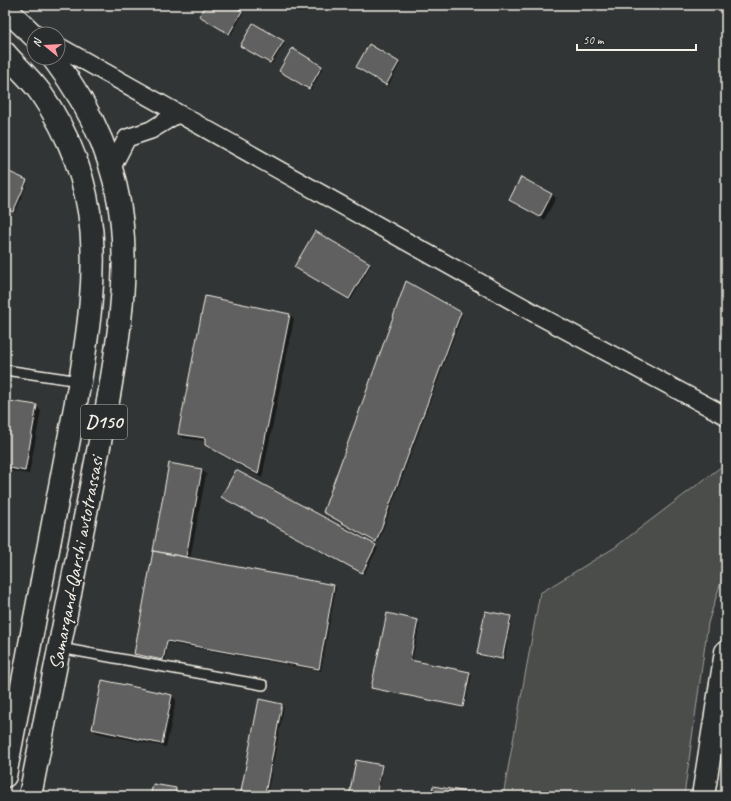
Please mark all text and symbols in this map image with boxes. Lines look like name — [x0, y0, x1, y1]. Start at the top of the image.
north arrow — [26, 26, 66, 66]
scale bar — [577, 26, 696, 52]
text: 50 m — [583, 32, 605, 48]
text: N — [29, 35, 45, 48]
road number: D150 — [81, 405, 127, 439]
street label: Samarqand-Qarshi avtotrassasi — [43, 452, 109, 672]

